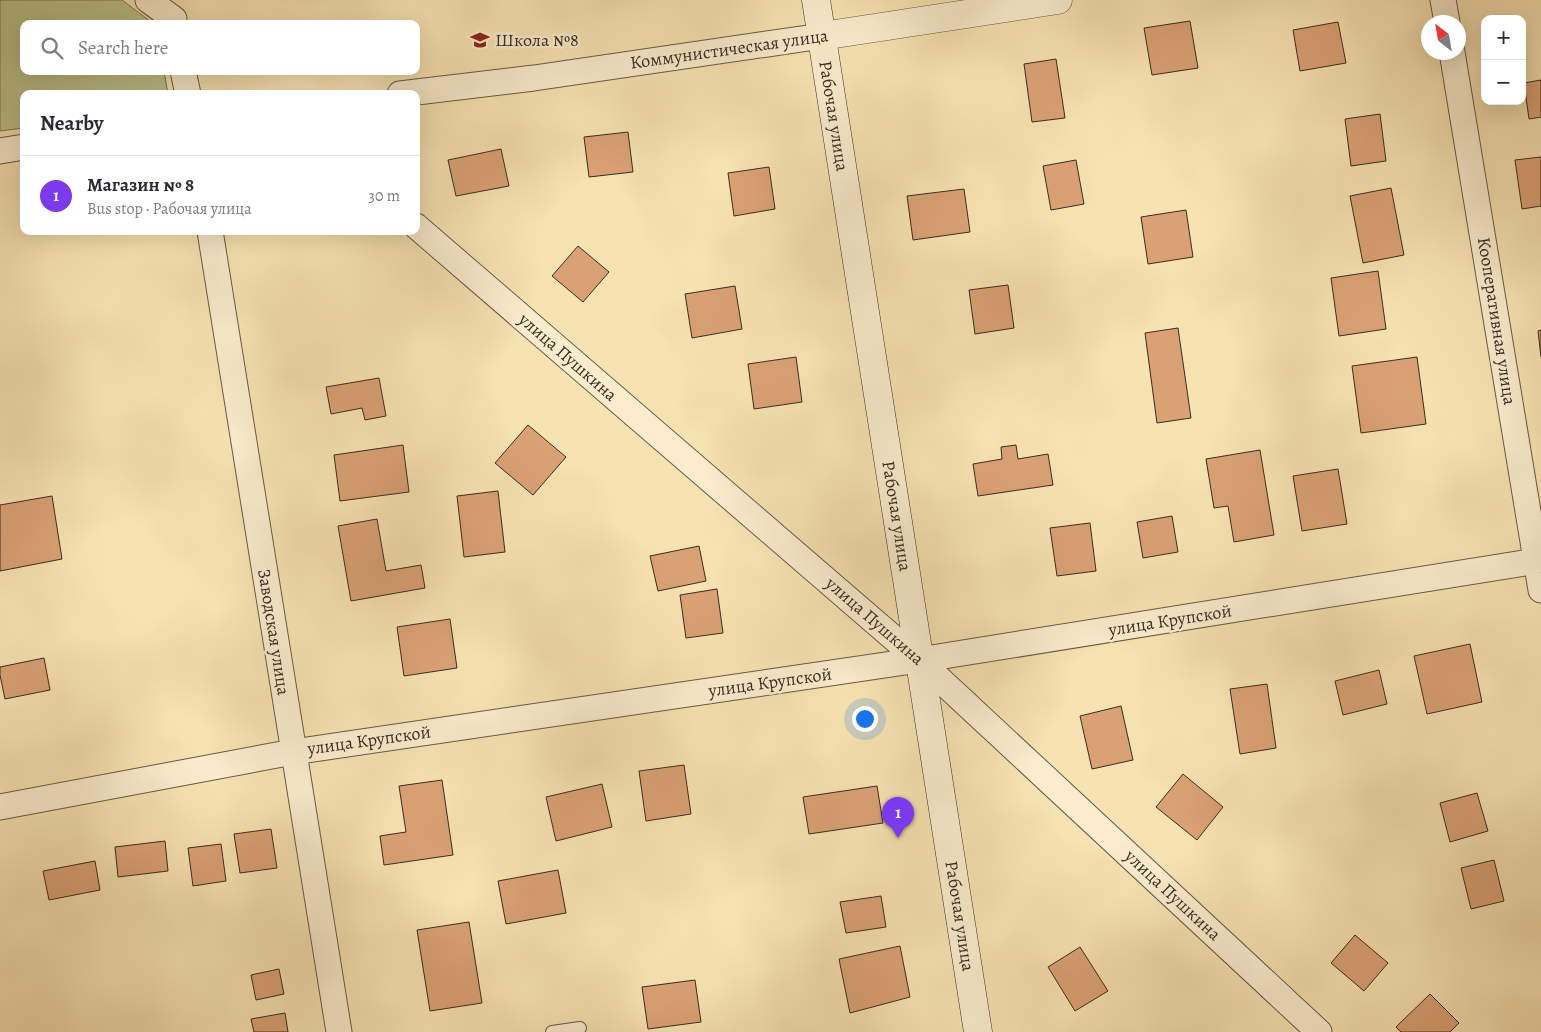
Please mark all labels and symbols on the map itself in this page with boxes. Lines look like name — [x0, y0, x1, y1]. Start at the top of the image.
north arrow — [1421, 15, 1466, 60]
street label: Коммунистическая улица — [628, 23, 830, 75]
place label: Школа №8 — [495, 28, 579, 52]
school or university icon: Школа №8 — [469, 29, 491, 51]
street label: Рабочая улица — [813, 59, 855, 174]
street label: Кооперативная улица — [1472, 235, 1522, 407]
street label: улица Пушкина — [513, 307, 623, 407]
street label: Рабочая улица — [876, 459, 918, 574]
street label: Заводская улица — [252, 567, 296, 698]
street label: улица Пушкина — [820, 571, 930, 671]
street label: улица Крупской — [1106, 598, 1233, 642]
street label: улица Крупской — [706, 661, 833, 703]
your location — [852, 706, 878, 732]
street label: улица Крупской — [305, 719, 432, 761]
pin: 1 — [882, 797, 914, 838]
street label: улица Пушкина — [1119, 843, 1227, 946]
street label: Рабочая улица — [939, 859, 981, 974]

